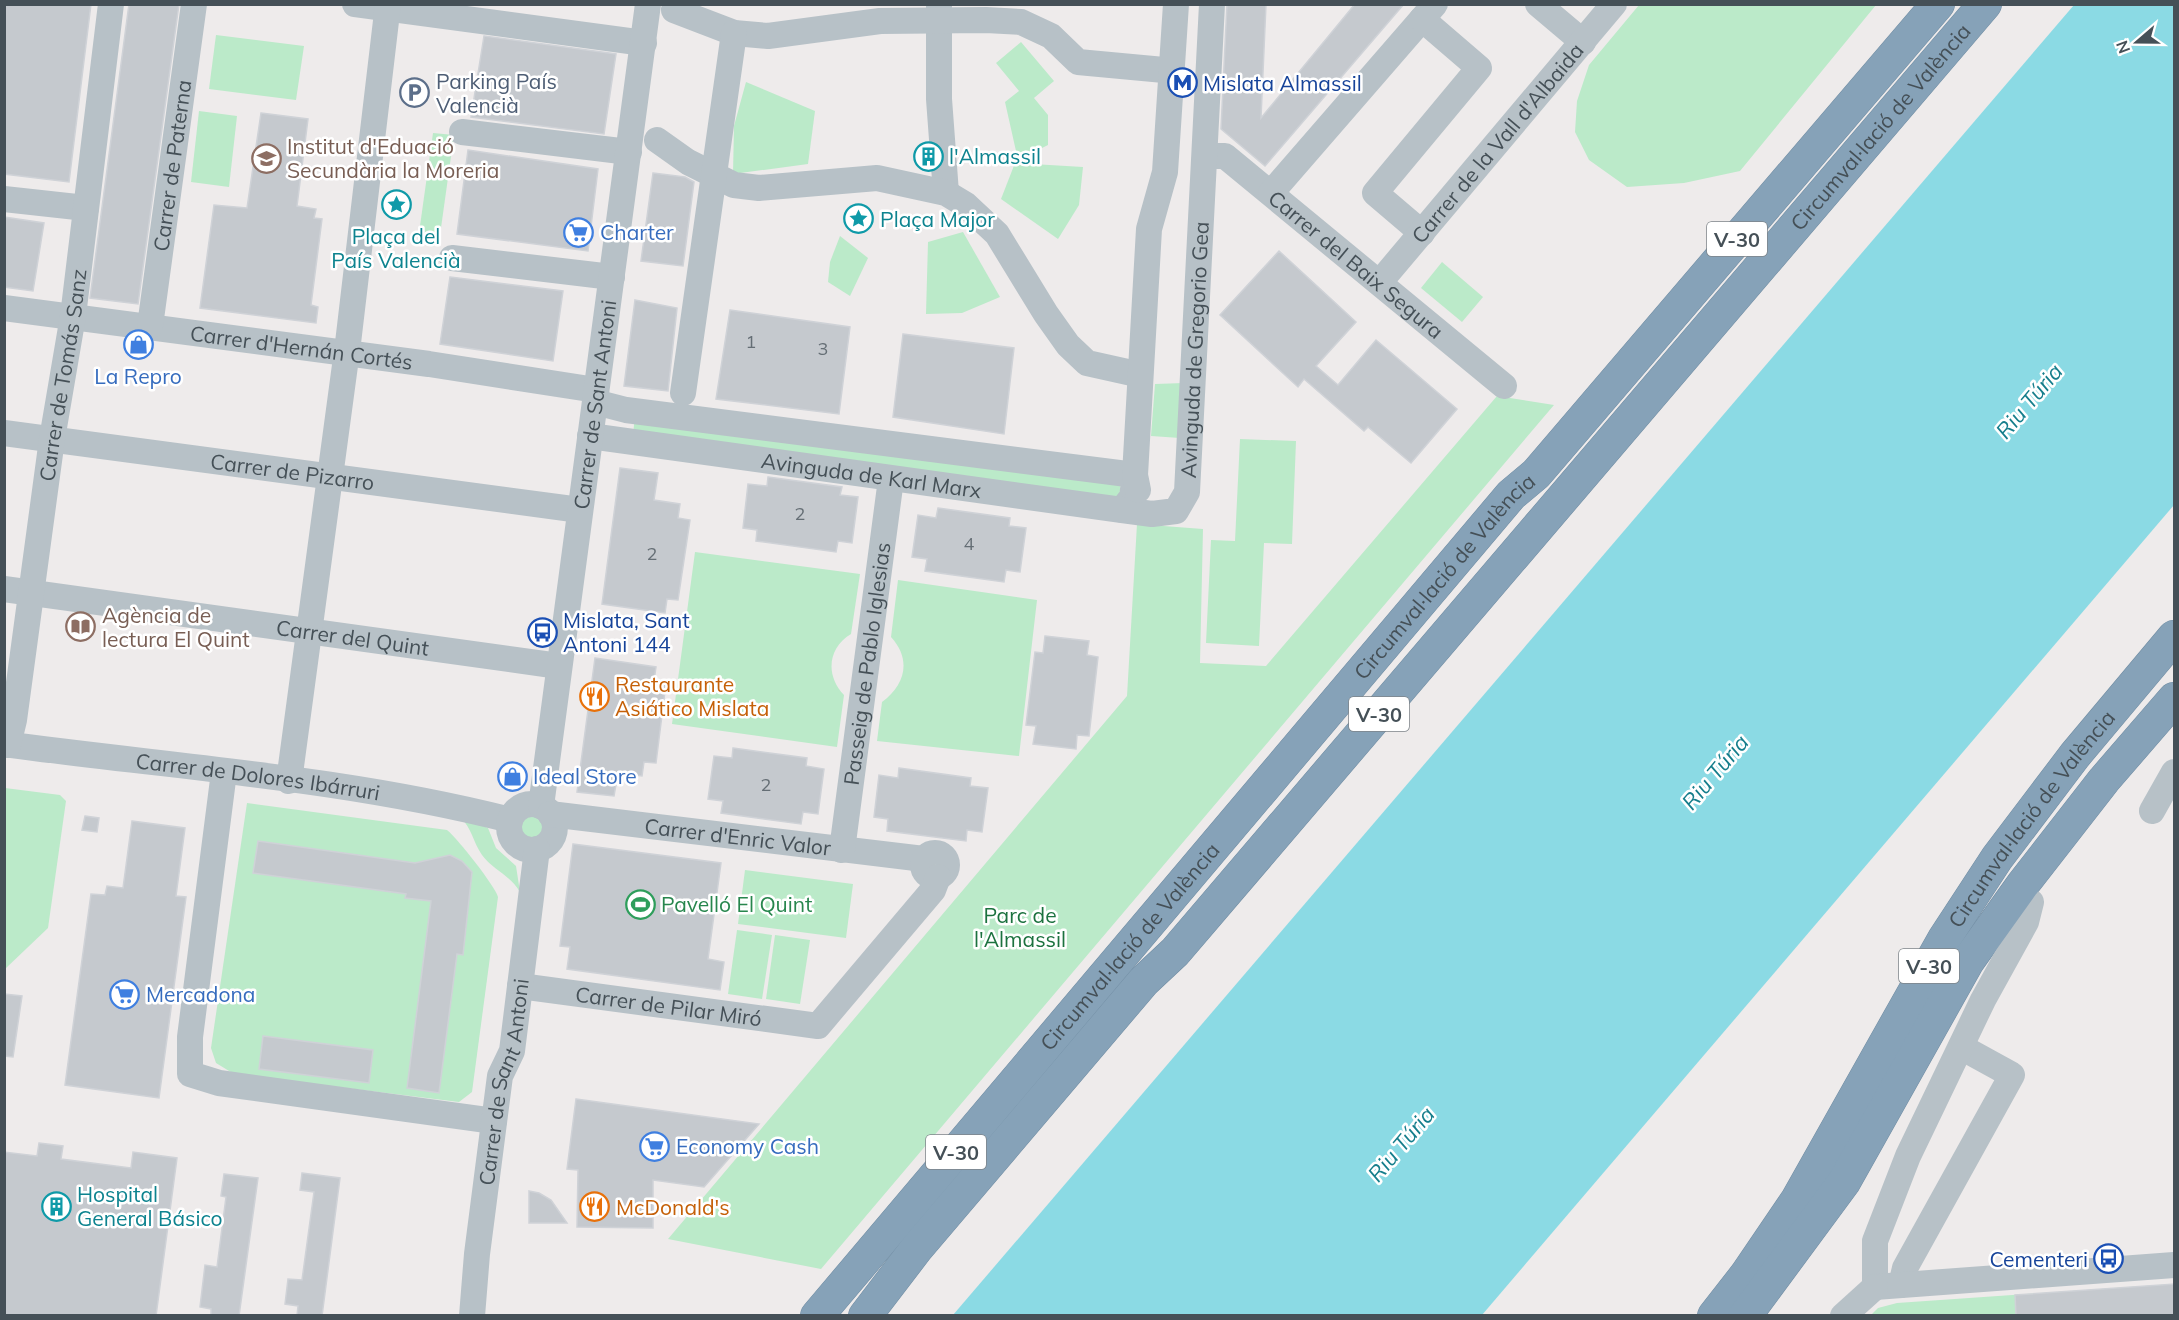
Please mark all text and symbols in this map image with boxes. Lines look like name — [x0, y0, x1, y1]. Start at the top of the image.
north arrow — [2107, 12, 2167, 72]
street label: Circumval·lació de València — [1784, 18, 1976, 236]
street label: Carrer de la Vall d'Albaida — [1406, 37, 1589, 248]
text: N — [2111, 38, 2134, 56]
metro station icon: Mislata Almassil — [1166, 67, 1198, 99]
place label: Parking País Valencià — [436, 68, 557, 118]
place label: Mislata Almassil — [1203, 70, 1362, 96]
parking icon: Parking País Valencià — [399, 77, 431, 109]
street label: Carrer de Paterna — [147, 78, 197, 253]
place label: Institut d'Eduació Secundària la Moreria — [287, 133, 499, 183]
building icon: l'Almassil — [912, 140, 944, 172]
school or university icon: Institut d'Eduació Secundària la Moreria — [250, 142, 282, 174]
place label: l'Almassil — [949, 143, 1041, 169]
street label: Carrer del Baix Segura — [1263, 184, 1449, 344]
place icon: Plaça del País Valencià — [380, 189, 412, 221]
place icon: Plaça Major — [843, 203, 875, 235]
place label: Plaça Major — [880, 206, 995, 232]
supermarket icon: Charter — [563, 216, 595, 248]
place label: Charter — [600, 219, 674, 245]
street label: Avinguda de Gregorio Gea — [1175, 221, 1214, 479]
road number: V-30 — [1707, 222, 1767, 256]
place label: Plaça del País Valencià — [331, 223, 461, 273]
street label: Carrer de Tomás Sanz — [33, 267, 92, 483]
street label: Carrer de Sant Antoni — [568, 298, 621, 511]
street label: Carrer d'Hernán Cortés — [188, 320, 414, 375]
shop icon: La Repro — [122, 329, 154, 361]
house number: 1 — [746, 330, 756, 353]
house number: 3 — [818, 337, 828, 360]
water label: Riu Túria — [1989, 358, 2069, 444]
place label: La Repro — [94, 363, 182, 389]
street label: Avinguda de Karl Marx — [760, 447, 983, 503]
street label: Carrer de Pizarro — [209, 448, 376, 495]
street label: Circumval·lació de València — [1348, 468, 1540, 684]
house number: 2 — [795, 502, 805, 525]
house number: 4 — [964, 532, 975, 555]
street label: Passeig de Pablo Iglesias — [838, 541, 896, 787]
house number: 2 — [647, 542, 657, 565]
place label: Agència de lectura El Quint — [102, 602, 250, 652]
place label: Mislata, Sant Antoni 144 — [563, 607, 690, 657]
library icon: Agència de lectura El Quint — [65, 611, 97, 643]
street label: Carrer del Quint — [275, 614, 431, 661]
bus stop icon: Mislata, Sant Antoni 144 — [526, 616, 558, 648]
place label: Restaurante Asiático Mislata — [615, 671, 769, 721]
restaurant icon: Restaurante Asiático Mislata — [578, 680, 610, 712]
road number: V-30 — [1349, 697, 1409, 731]
street label: Circumval·lació de València — [1942, 705, 2120, 932]
water label: Riu Túria — [1675, 729, 1755, 815]
street label: Carrer de Dolores Ibárruri — [134, 747, 382, 806]
shop icon: Ideal Store — [496, 760, 528, 792]
place label: Ideal Store — [533, 763, 637, 789]
house number: 2 — [761, 773, 771, 796]
street label: Carrer d'Enric Valor — [643, 812, 833, 861]
street label: Circumval·lació de València — [1034, 837, 1225, 1056]
sports icon: Pavelló El Quint — [624, 888, 656, 920]
place label: Pavelló El Quint — [661, 891, 812, 917]
park label: Parc de l'Almassil — [974, 902, 1066, 952]
road number: V-30 — [1899, 949, 1959, 983]
street label: Carrer de Sant Antoni — [473, 977, 534, 1187]
supermarket icon: Mercadona — [109, 978, 141, 1010]
place label: Mercadona — [146, 981, 255, 1007]
street label: Carrer de Pilar Miró — [574, 981, 763, 1031]
water label: Riu Túria — [1361, 1101, 1441, 1187]
supermarket icon: Economy Cash — [639, 1130, 671, 1162]
place label: Economy Cash — [676, 1133, 819, 1159]
road number: V-30 — [926, 1135, 986, 1169]
place label: Hospital General Básico — [77, 1181, 223, 1231]
building icon: Hospital General Básico — [40, 1190, 72, 1222]
restaurant icon: McDonald's — [579, 1191, 611, 1223]
place label: McDonald's — [616, 1194, 730, 1220]
bus stop icon: Cementeri — [2093, 1243, 2125, 1275]
place label: Cementeri — [1989, 1246, 2088, 1272]

